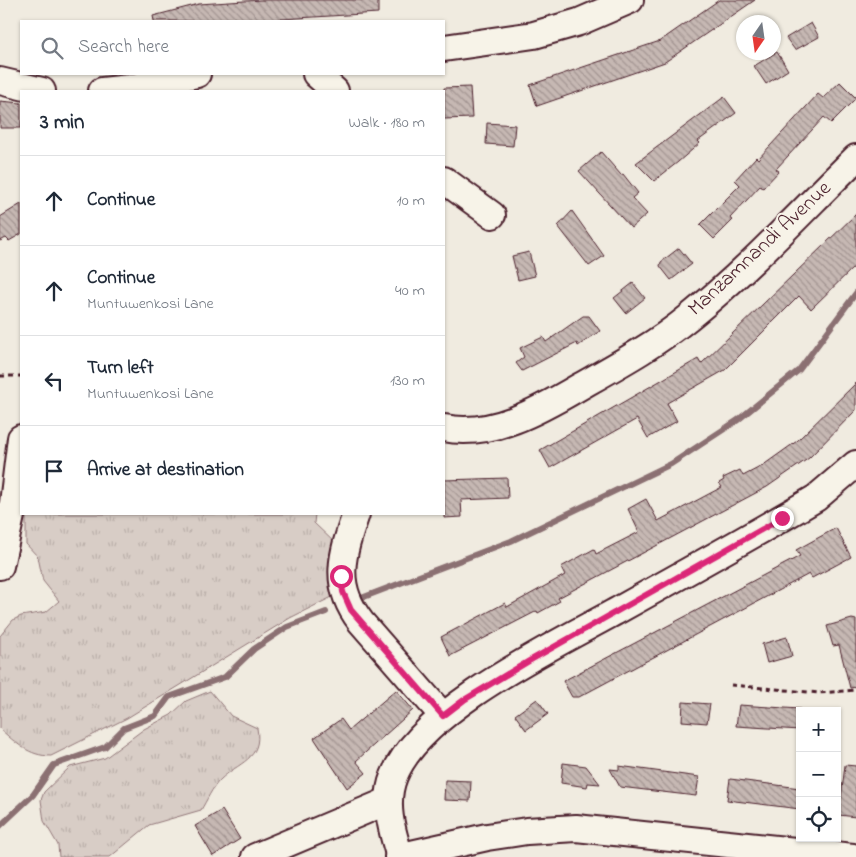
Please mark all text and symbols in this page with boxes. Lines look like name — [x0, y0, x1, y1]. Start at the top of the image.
north arrow — [736, 15, 781, 60]
search box — [20, 20, 445, 75]
icon: search — [38, 34, 66, 62]
text: Search here — [78, 34, 169, 61]
text: 3 min — [40, 108, 84, 138]
text: Walk · 180 m — [348, 111, 425, 135]
street label: Manzamnandi Avenue — [682, 174, 839, 324]
icon: ahead — [40, 187, 68, 215]
text: Continue — [87, 187, 155, 214]
text: 10 m — [397, 189, 425, 213]
text: Continue — [87, 265, 155, 292]
icon: ahead — [40, 277, 68, 305]
text: 40 m — [395, 279, 425, 303]
text: Muntuwenkosi Lane — [87, 292, 214, 316]
text: Turn left — [87, 355, 154, 382]
icon: left — [40, 367, 68, 395]
text: 130 m — [390, 369, 425, 393]
text: Muntuwenkosi Lane — [87, 382, 214, 406]
icon: arrive — [40, 457, 68, 485]
text: Arrive at destination — [87, 457, 244, 484]
route end — [771, 507, 794, 530]
route start — [330, 565, 353, 588]
map controls — [796, 707, 841, 842]
button: + — [796, 707, 841, 752]
button: − — [796, 752, 841, 797]
button: locate — [796, 797, 841, 842]

